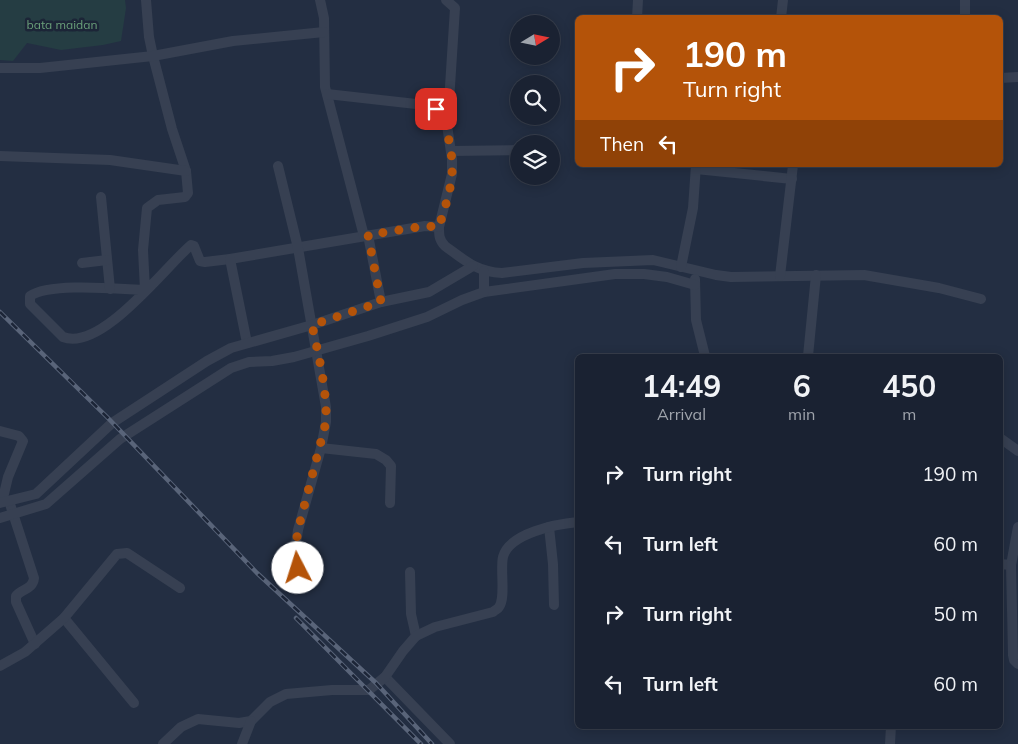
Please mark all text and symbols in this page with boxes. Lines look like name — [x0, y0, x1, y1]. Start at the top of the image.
north arrow — [510, 15, 560, 65]
map controls — [510, 15, 560, 185]
park label: bata maidan — [27, 17, 97, 32]
text: 190 m — [683, 32, 787, 76]
icon: right — [600, 35, 665, 100]
button: search — [510, 75, 560, 125]
text: Turn right — [683, 75, 781, 103]
pin — [415, 88, 457, 130]
icon: arrive — [422, 95, 450, 123]
icon: left — [654, 130, 682, 158]
text: Then — [600, 132, 644, 156]
button: layers — [510, 135, 560, 185]
text: 14:49 — [642, 367, 721, 405]
text: 6 — [793, 367, 811, 405]
text: 450 — [882, 367, 936, 405]
text: Arrival — [657, 404, 706, 424]
text: min — [788, 404, 815, 424]
text: m — [902, 404, 916, 424]
icon: right — [600, 460, 628, 488]
text: Turn right — [643, 462, 732, 486]
text: 190 m — [922, 462, 978, 486]
icon: left — [600, 530, 628, 558]
text: Turn left — [643, 532, 718, 556]
text: 60 m — [934, 532, 978, 556]
position arrow — [271, 541, 323, 593]
icon: right — [600, 600, 628, 628]
text: Turn right — [643, 602, 732, 626]
text: 50 m — [934, 602, 978, 626]
icon: left — [600, 670, 628, 698]
text: Turn left — [643, 672, 718, 696]
text: 60 m — [934, 672, 978, 696]

